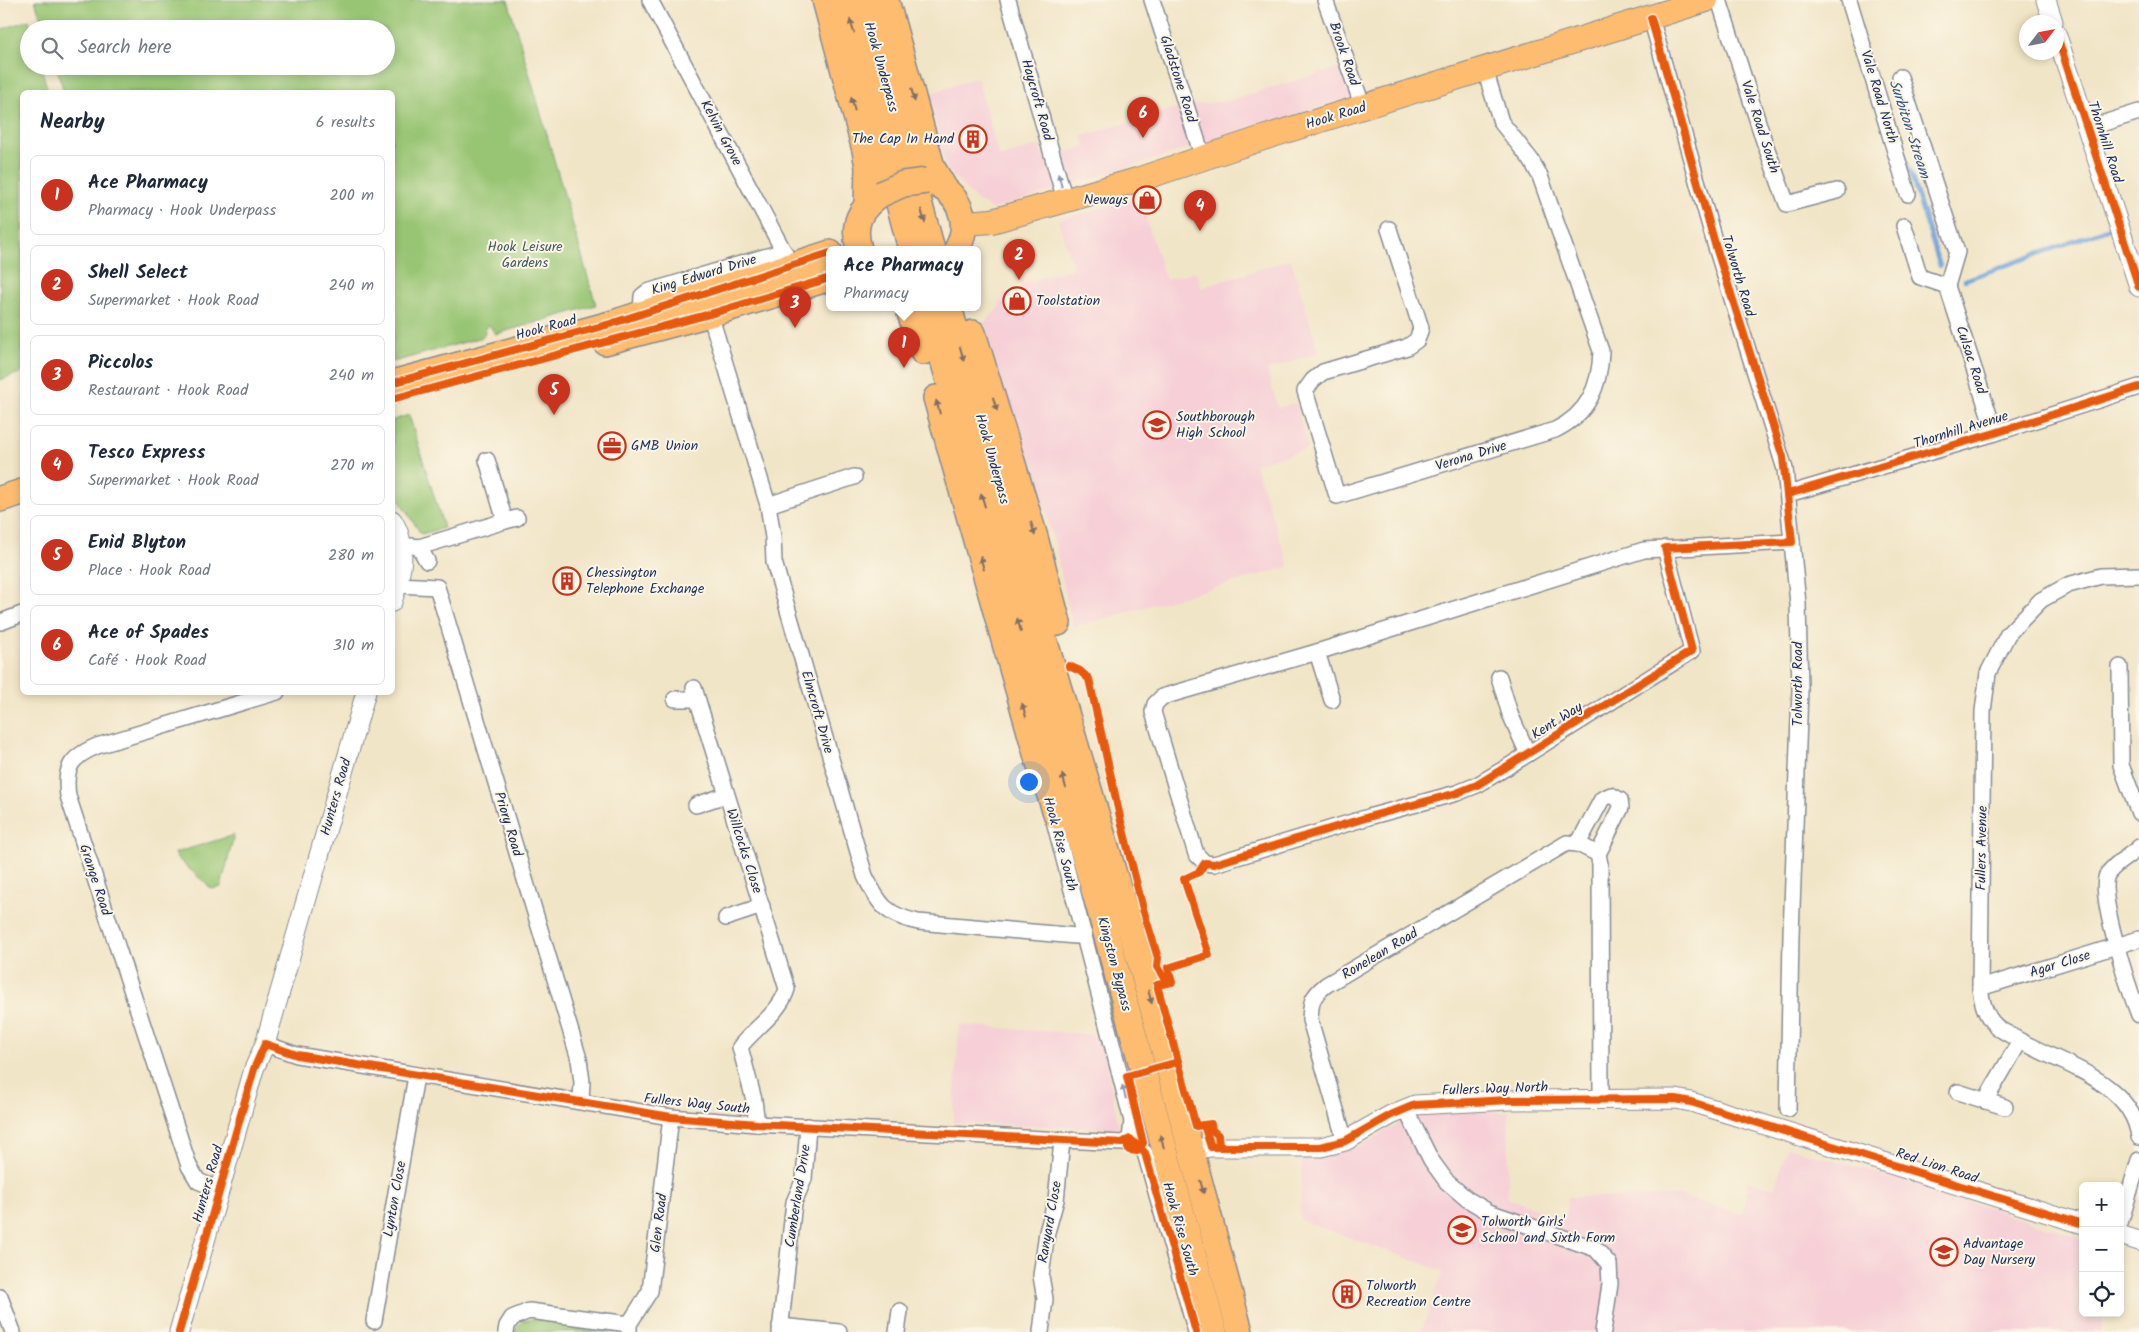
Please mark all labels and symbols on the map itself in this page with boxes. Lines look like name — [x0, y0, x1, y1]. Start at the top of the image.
north arrow — [2019, 15, 2064, 60]
one-way arrow — [848, 18, 856, 33]
street label: Hook Underpass — [858, 19, 904, 115]
street label: Brook Road — [1323, 19, 1366, 90]
street label: Gladstone Road — [1154, 32, 1203, 126]
street label: Vale Road North — [1854, 48, 1904, 146]
street label: Haycroft Road — [1015, 57, 1059, 144]
water label: Surbiton Stream — [1882, 76, 1937, 183]
street label: Vale Road South — [1735, 78, 1785, 176]
one-way arrow — [909, 88, 917, 103]
street label: Kelvin Grove — [694, 96, 748, 171]
street label: Hook Road — [1303, 96, 1370, 136]
one-way arrow — [849, 97, 857, 112]
pin: 6 — [1127, 97, 1159, 138]
street label: Thornhill Road — [2081, 98, 2129, 187]
building icon: The Cap In Hand — [958, 124, 988, 154]
place label: The Cap In Hand — [852, 128, 955, 150]
one-way arrow — [1055, 173, 1063, 188]
shop icon: Neways — [1132, 185, 1162, 215]
place label: Neways — [1084, 189, 1128, 211]
pin: 4 — [1184, 190, 1216, 231]
one-way arrow — [919, 208, 927, 223]
street label: Tolworth Road — [1715, 232, 1761, 320]
park label: Hook Leisure Gardens — [487, 236, 563, 274]
pin: 2 — [1003, 239, 1035, 280]
street label: King Edward Drive — [649, 248, 760, 301]
shop icon: Toolstation — [1002, 286, 1032, 316]
pin: 3 — [779, 287, 811, 328]
place label: Toolstation — [1036, 290, 1100, 312]
street label: Hook Road — [513, 309, 580, 347]
street label: Culsac Road — [1950, 323, 1993, 398]
pin: 1 — [888, 327, 920, 368]
one-way arrow — [958, 346, 966, 361]
pin: 5 — [538, 374, 570, 415]
one-way arrow — [992, 397, 1000, 412]
one-way arrow — [934, 399, 942, 414]
street label: Thornhill Avenue — [1911, 405, 2012, 455]
place label: Southborough High School — [1176, 406, 1255, 444]
school or university icon: Southborough High School — [1142, 410, 1172, 440]
street label: Hook Underpass — [969, 411, 1015, 507]
office icon: GMB Union — [597, 431, 627, 461]
place label: GMB Union — [631, 435, 698, 457]
street label: Verona Drive — [1433, 435, 1510, 477]
one-way arrow — [979, 492, 987, 507]
one-way arrow — [1029, 522, 1037, 537]
one-way arrow — [978, 556, 986, 571]
place label: Chessington Telephone Exchange — [586, 562, 705, 600]
building icon: Chessington Telephone Exchange — [552, 566, 582, 596]
one-way arrow — [1015, 617, 1023, 632]
street label: Tolworth Road — [1787, 641, 1809, 726]
street label: Elmcroft Drive — [795, 668, 840, 757]
street label: Kent Way — [1527, 696, 1587, 745]
one-way arrow — [1019, 702, 1027, 717]
street label: Hunters Road — [314, 755, 358, 838]
your location — [1016, 769, 1042, 795]
one-way arrow — [1059, 774, 1067, 789]
street label: Priory Road — [488, 789, 529, 860]
street label: Hook Rise South — [1037, 794, 1083, 894]
street label: Fullers Avenue — [1970, 805, 1994, 891]
street label: Willcocks Close — [720, 806, 768, 897]
street label: Grange Road — [73, 841, 117, 919]
street label: Kingston Bypass — [1091, 914, 1137, 1014]
street label: Ronelean Road — [1338, 922, 1423, 986]
street label: Agar Close — [2027, 944, 2094, 984]
one-way arrow — [1146, 990, 1154, 1005]
street label: Fullers Way North — [1441, 1076, 1549, 1102]
one-way arrow — [1120, 1084, 1128, 1099]
street label: Fullers Way South — [643, 1087, 751, 1121]
one-way arrow — [1158, 1134, 1166, 1149]
street label: Hunters Road — [186, 1142, 230, 1225]
street label: Cumberland Drive — [779, 1142, 817, 1249]
street label: Red Lion Road — [1893, 1142, 1982, 1190]
street label: Lynton Close — [377, 1159, 413, 1239]
street label: Ranyard Close — [1032, 1179, 1068, 1265]
street label: Hook Rise South — [1156, 1179, 1204, 1279]
one-way arrow — [1198, 1180, 1206, 1195]
street label: Glen Road — [644, 1191, 674, 1254]
place label: Tolworth Girls' School and Sixth Form — [1481, 1211, 1615, 1249]
school or university icon: Tolworth Girls' School and Sixth Form — [1447, 1215, 1477, 1245]
place label: Advantage Day Nursery — [1963, 1233, 2036, 1271]
school or university icon: Advantage Day Nursery — [1929, 1237, 1959, 1267]
place label: Tolworth Recreation Centre — [1366, 1275, 1472, 1313]
building icon: Tolworth Recreation Centre — [1332, 1279, 1362, 1309]

